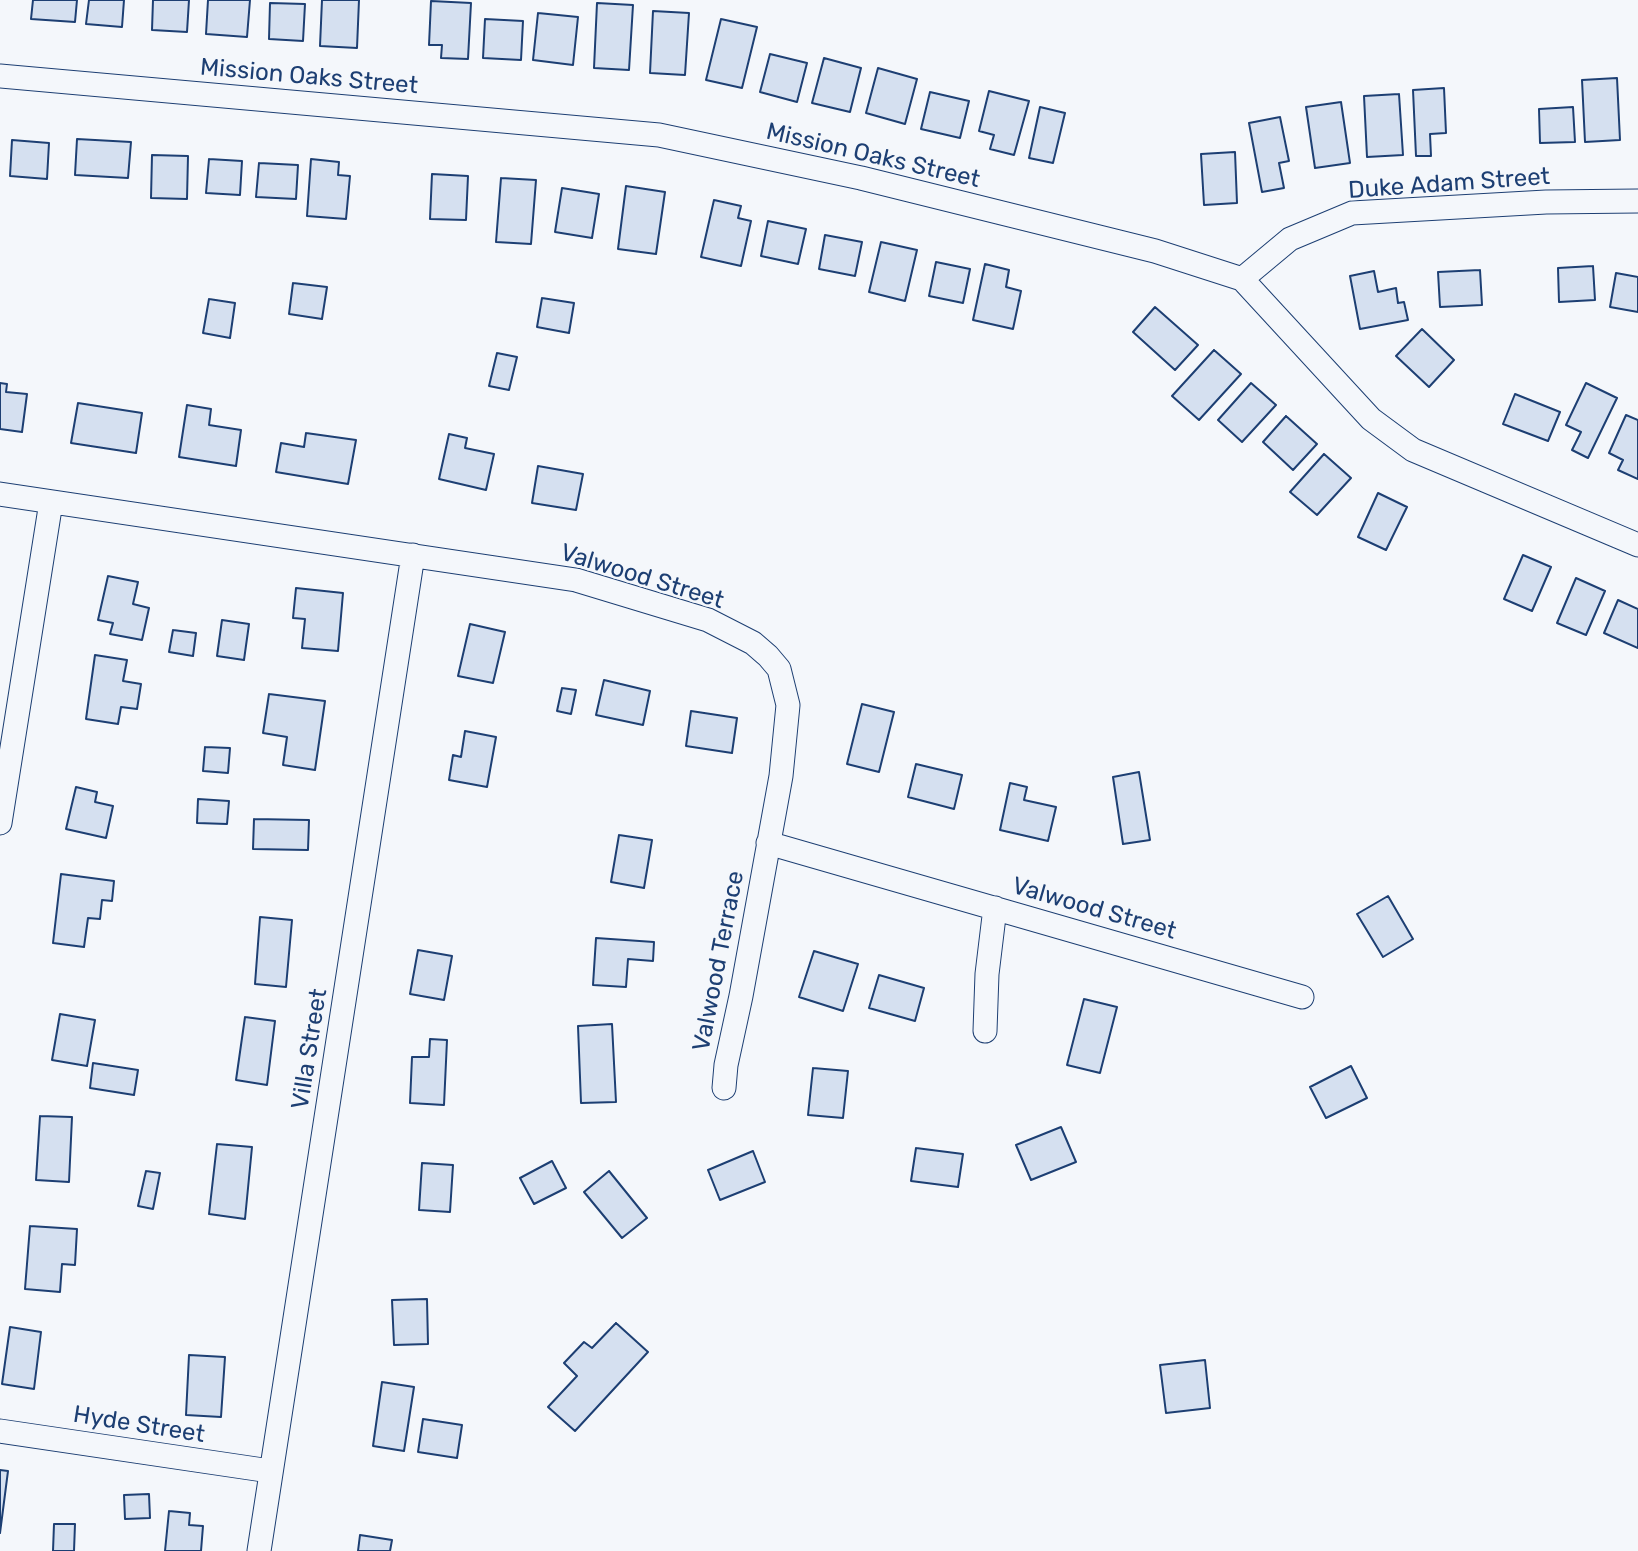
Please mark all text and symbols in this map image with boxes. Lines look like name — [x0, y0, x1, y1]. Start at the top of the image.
street label: Mission Oaks Street — [199, 53, 419, 101]
street label: Mission Oaks Street — [763, 117, 983, 195]
street label: Duke Adam Street — [1347, 163, 1551, 205]
street label: Valwood Street — [557, 538, 727, 616]
street label: Valwood Terrace — [687, 868, 751, 1054]
street label: Valwood Street — [1009, 872, 1179, 946]
street label: Villa Street — [286, 987, 334, 1111]
street label: Hyde Street — [71, 1400, 207, 1450]

